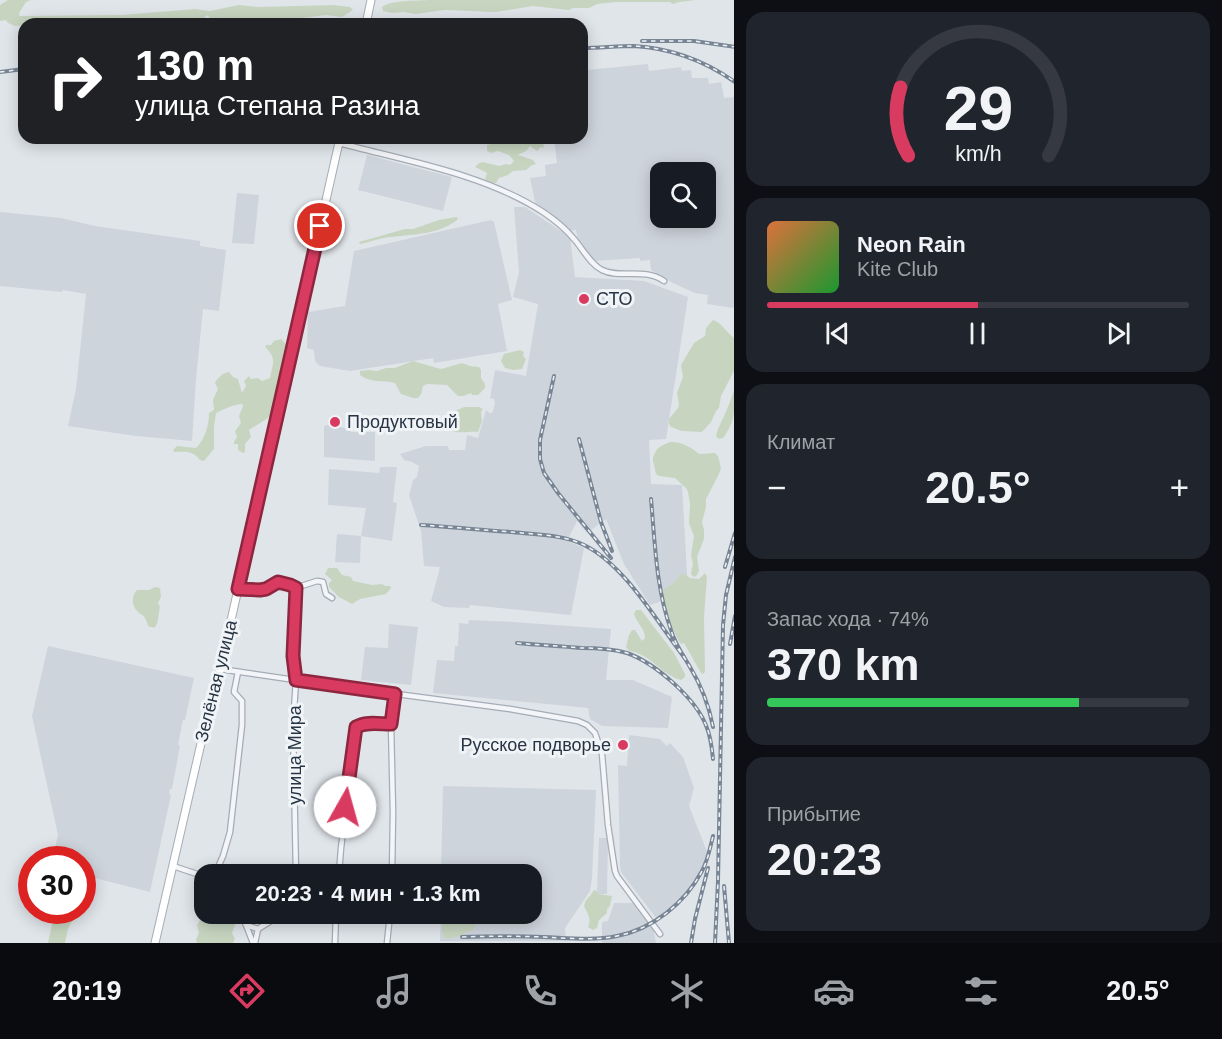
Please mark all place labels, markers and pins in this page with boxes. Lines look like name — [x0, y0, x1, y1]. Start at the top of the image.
pin — [294, 200, 345, 251]
place label: СТО — [596, 289, 633, 309]
marker: СТО — [577, 292, 591, 306]
place label: Продуктовый — [347, 412, 458, 432]
marker: Продуктовый — [328, 415, 342, 429]
place label: Русское подворье — [460, 735, 611, 755]
marker: Русское подворье — [616, 738, 630, 752]

